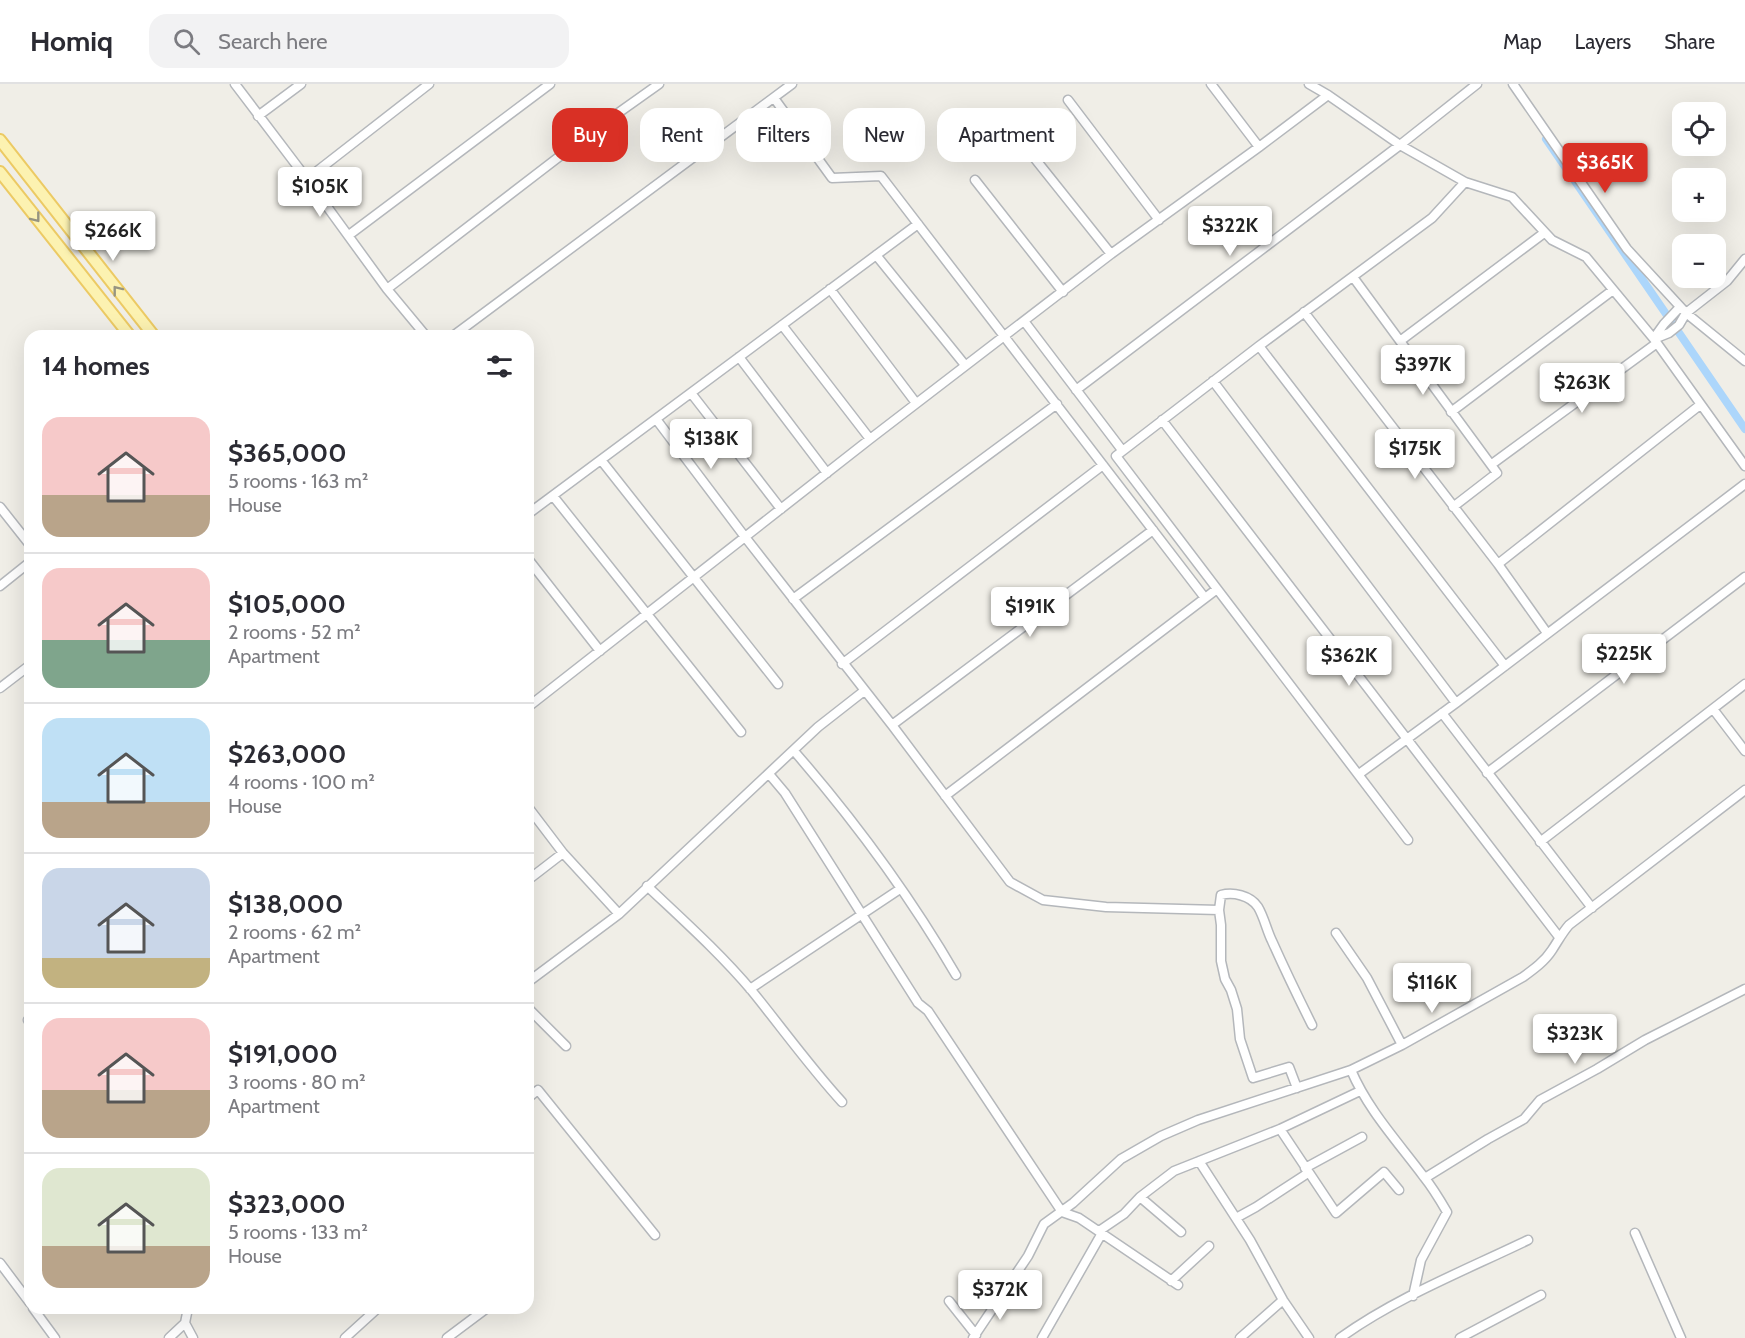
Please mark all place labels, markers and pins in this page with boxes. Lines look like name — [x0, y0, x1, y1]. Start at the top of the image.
pin: $365K — [1563, 143, 1647, 194]
pin: $105K — [278, 167, 362, 218]
pin: $322K — [1188, 206, 1272, 257]
pin: $266K — [71, 211, 155, 262]
pin: $397K — [1381, 345, 1465, 396]
pin: $263K — [1540, 363, 1624, 414]
pin: $138K — [669, 419, 753, 470]
pin: $175K — [1373, 429, 1457, 480]
pin: $191K — [988, 587, 1072, 638]
pin: $225K — [1582, 634, 1666, 685]
pin: $362K — [1307, 636, 1391, 687]
pin: $116K — [1390, 963, 1474, 1014]
pin: $323K — [1533, 1014, 1617, 1065]
pin: $372K — [958, 1270, 1042, 1321]

